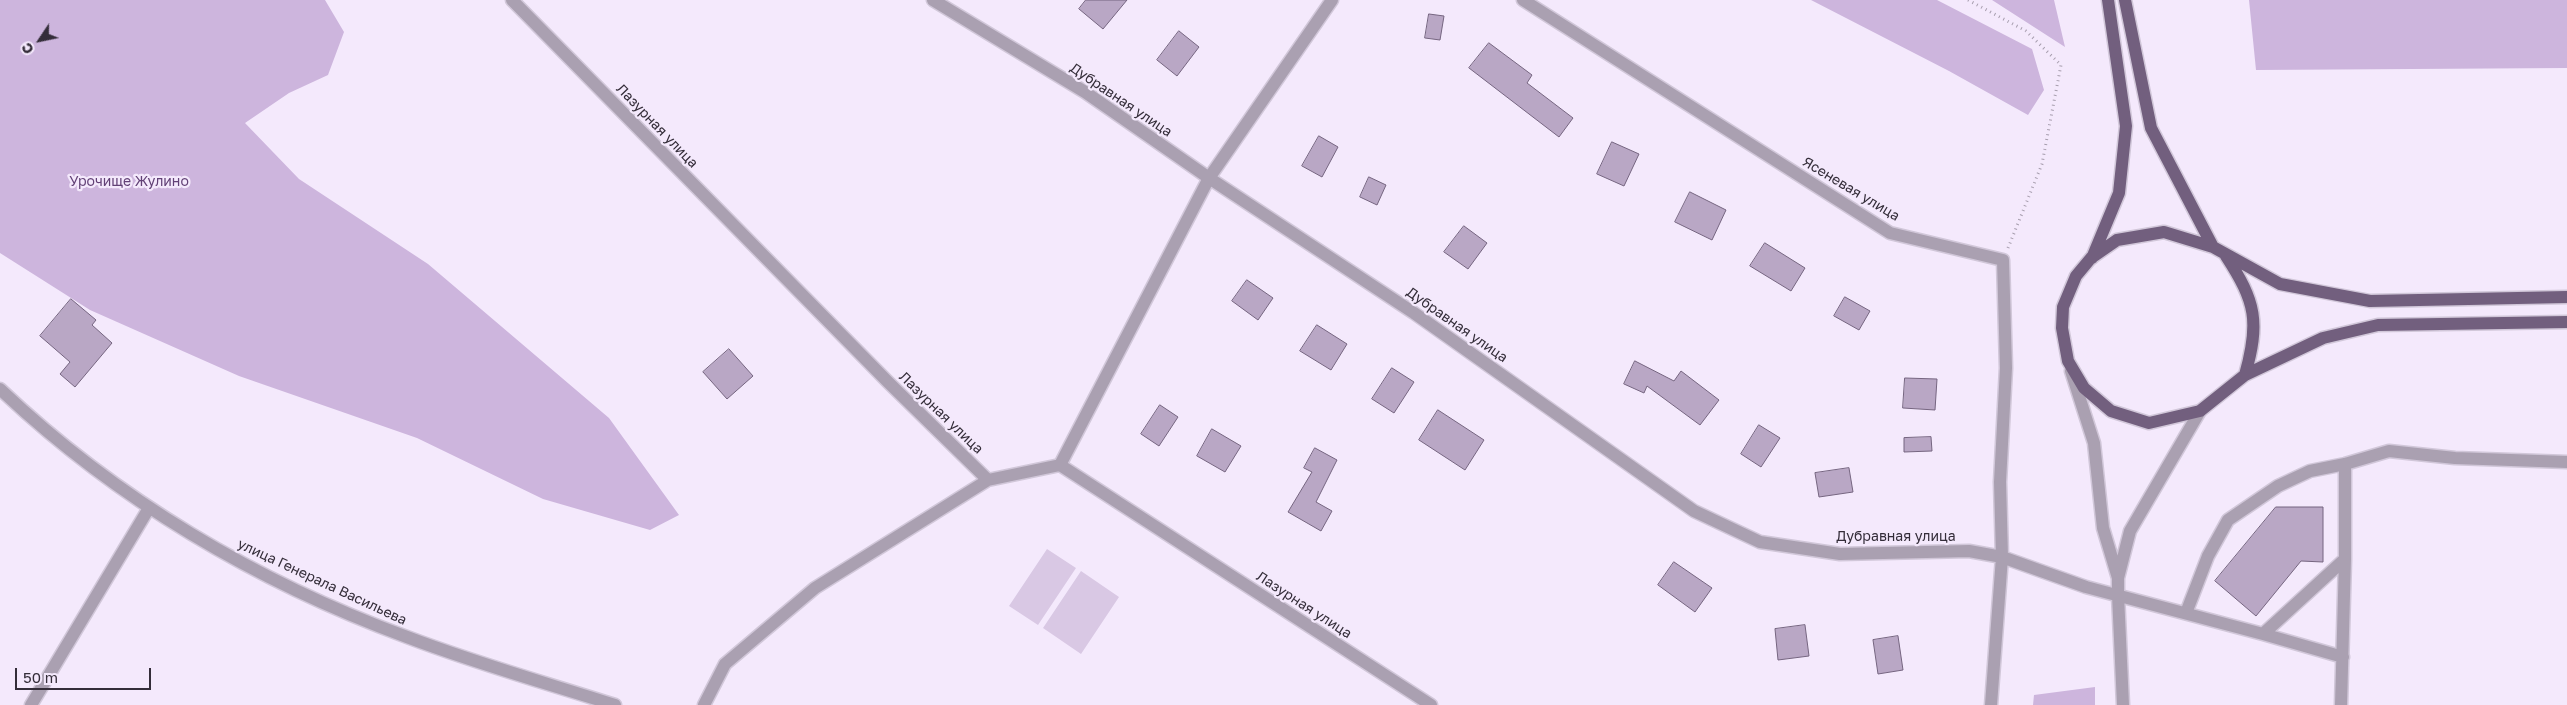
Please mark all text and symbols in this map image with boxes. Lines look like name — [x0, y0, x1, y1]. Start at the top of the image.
north arrow — [15, 15, 65, 65]
text: С — [17, 40, 37, 58]
street label: Дубравная улица — [1067, 60, 1175, 140]
street label: Лазурная улица — [613, 80, 701, 172]
street label: Ясеневая улица — [1799, 153, 1903, 225]
park label: Урочище Жулино — [69, 174, 189, 190]
street label: Дубравная улица — [1403, 284, 1511, 366]
street label: Лазурная улица — [895, 369, 987, 457]
street label: Дубравная улица — [1836, 529, 1956, 545]
street label: улица Генерала Васильева — [235, 535, 409, 629]
street label: Лазурная улица — [1253, 568, 1355, 642]
scale bar — [18, 658, 154, 690]
text: 50 m — [23, 668, 58, 686]

